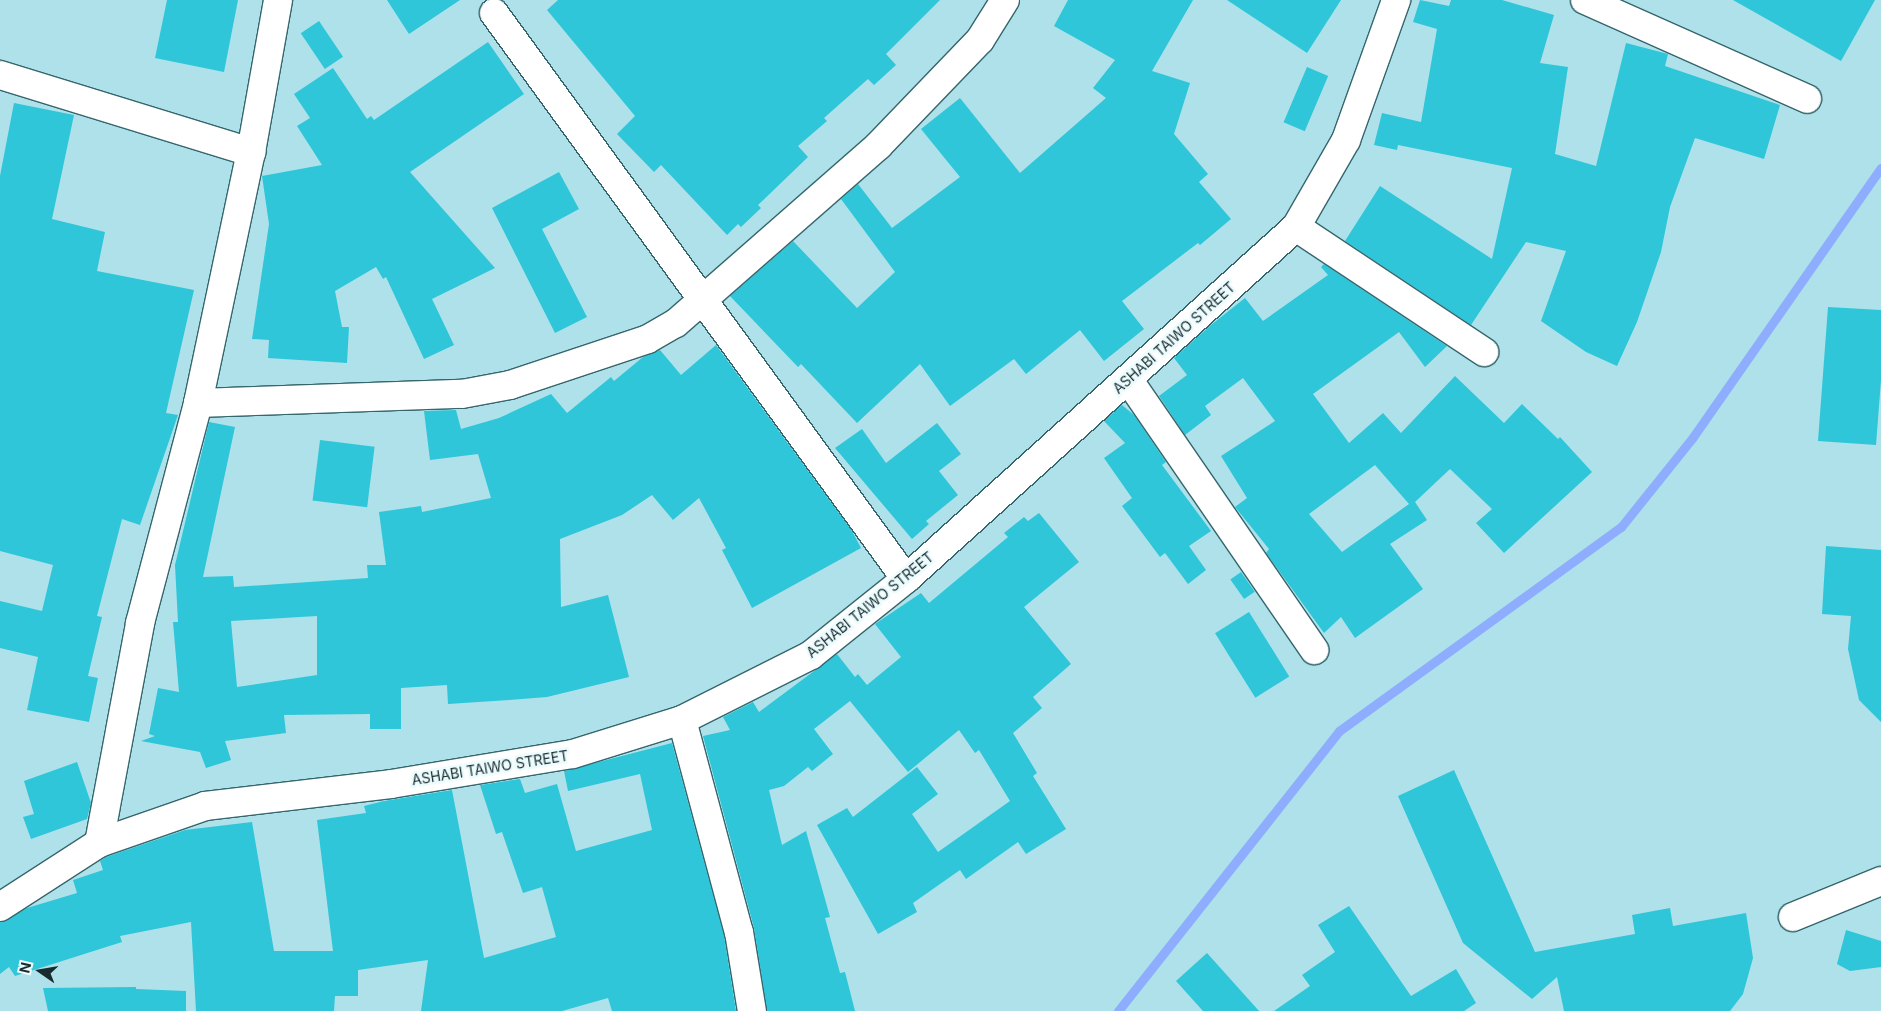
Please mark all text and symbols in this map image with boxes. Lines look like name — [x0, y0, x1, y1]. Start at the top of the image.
street label: ASHABI TAIWO STREET — [1110, 279, 1238, 397]
street label: ASHABI TAIWO STREET — [803, 549, 937, 661]
street label: ASHABI TAIWO STREET — [411, 747, 569, 789]
north arrow — [15, 946, 65, 996]
text: N — [15, 960, 34, 975]

